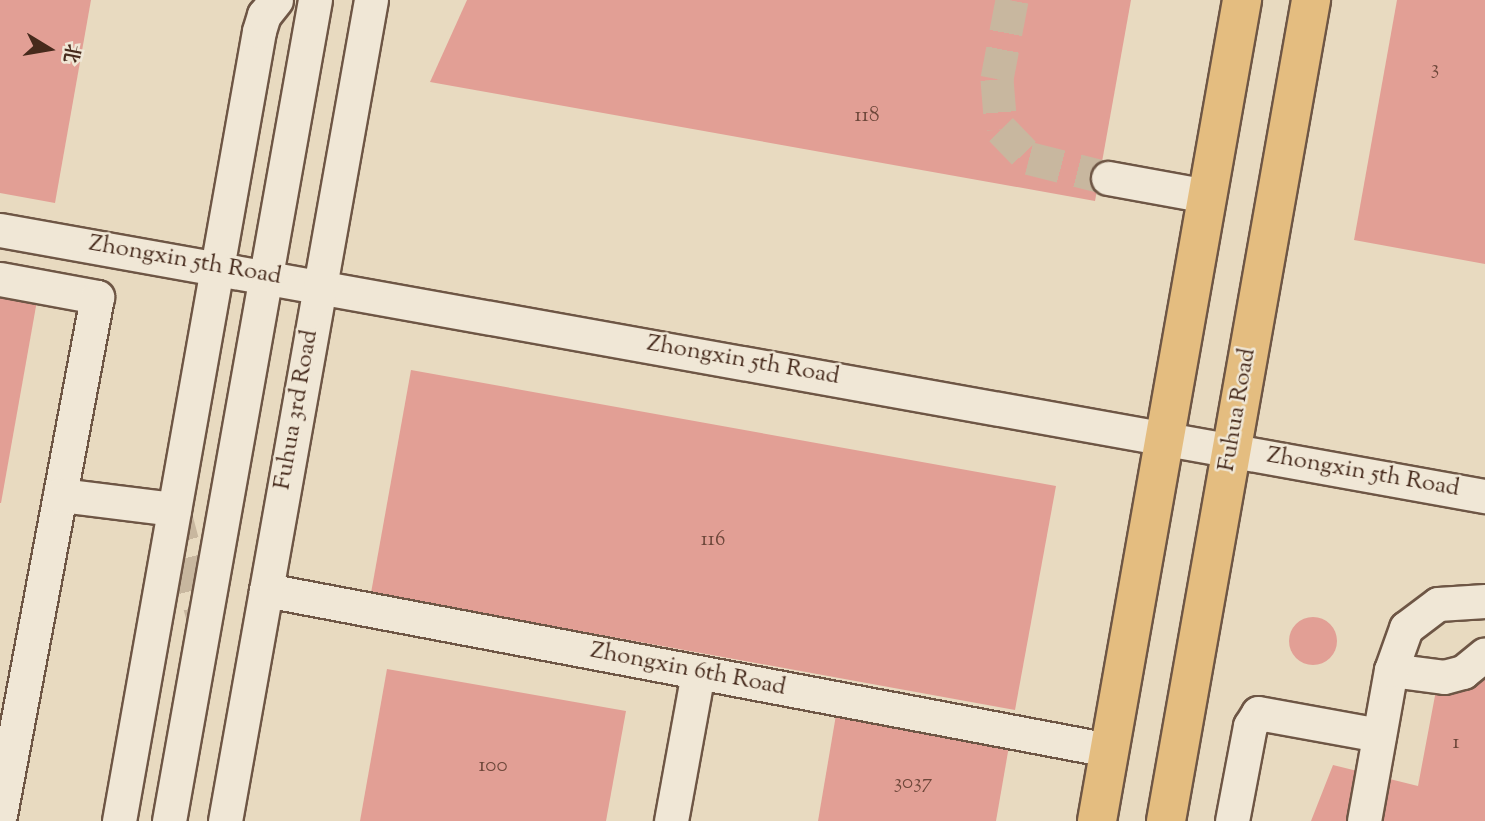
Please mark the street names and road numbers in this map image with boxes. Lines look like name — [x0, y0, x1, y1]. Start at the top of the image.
street label: Zhongxin 5th Road — [86, 230, 284, 292]
street label: Fuhua 3rd Road — [269, 328, 325, 492]
street label: Zhongxin 5th Road — [644, 330, 842, 392]
street label: Fuhua Road — [1213, 346, 1263, 474]
street label: Zhongxin 5th Road — [1264, 442, 1462, 504]
street label: Zhongxin 6th Road — [588, 637, 788, 703]

